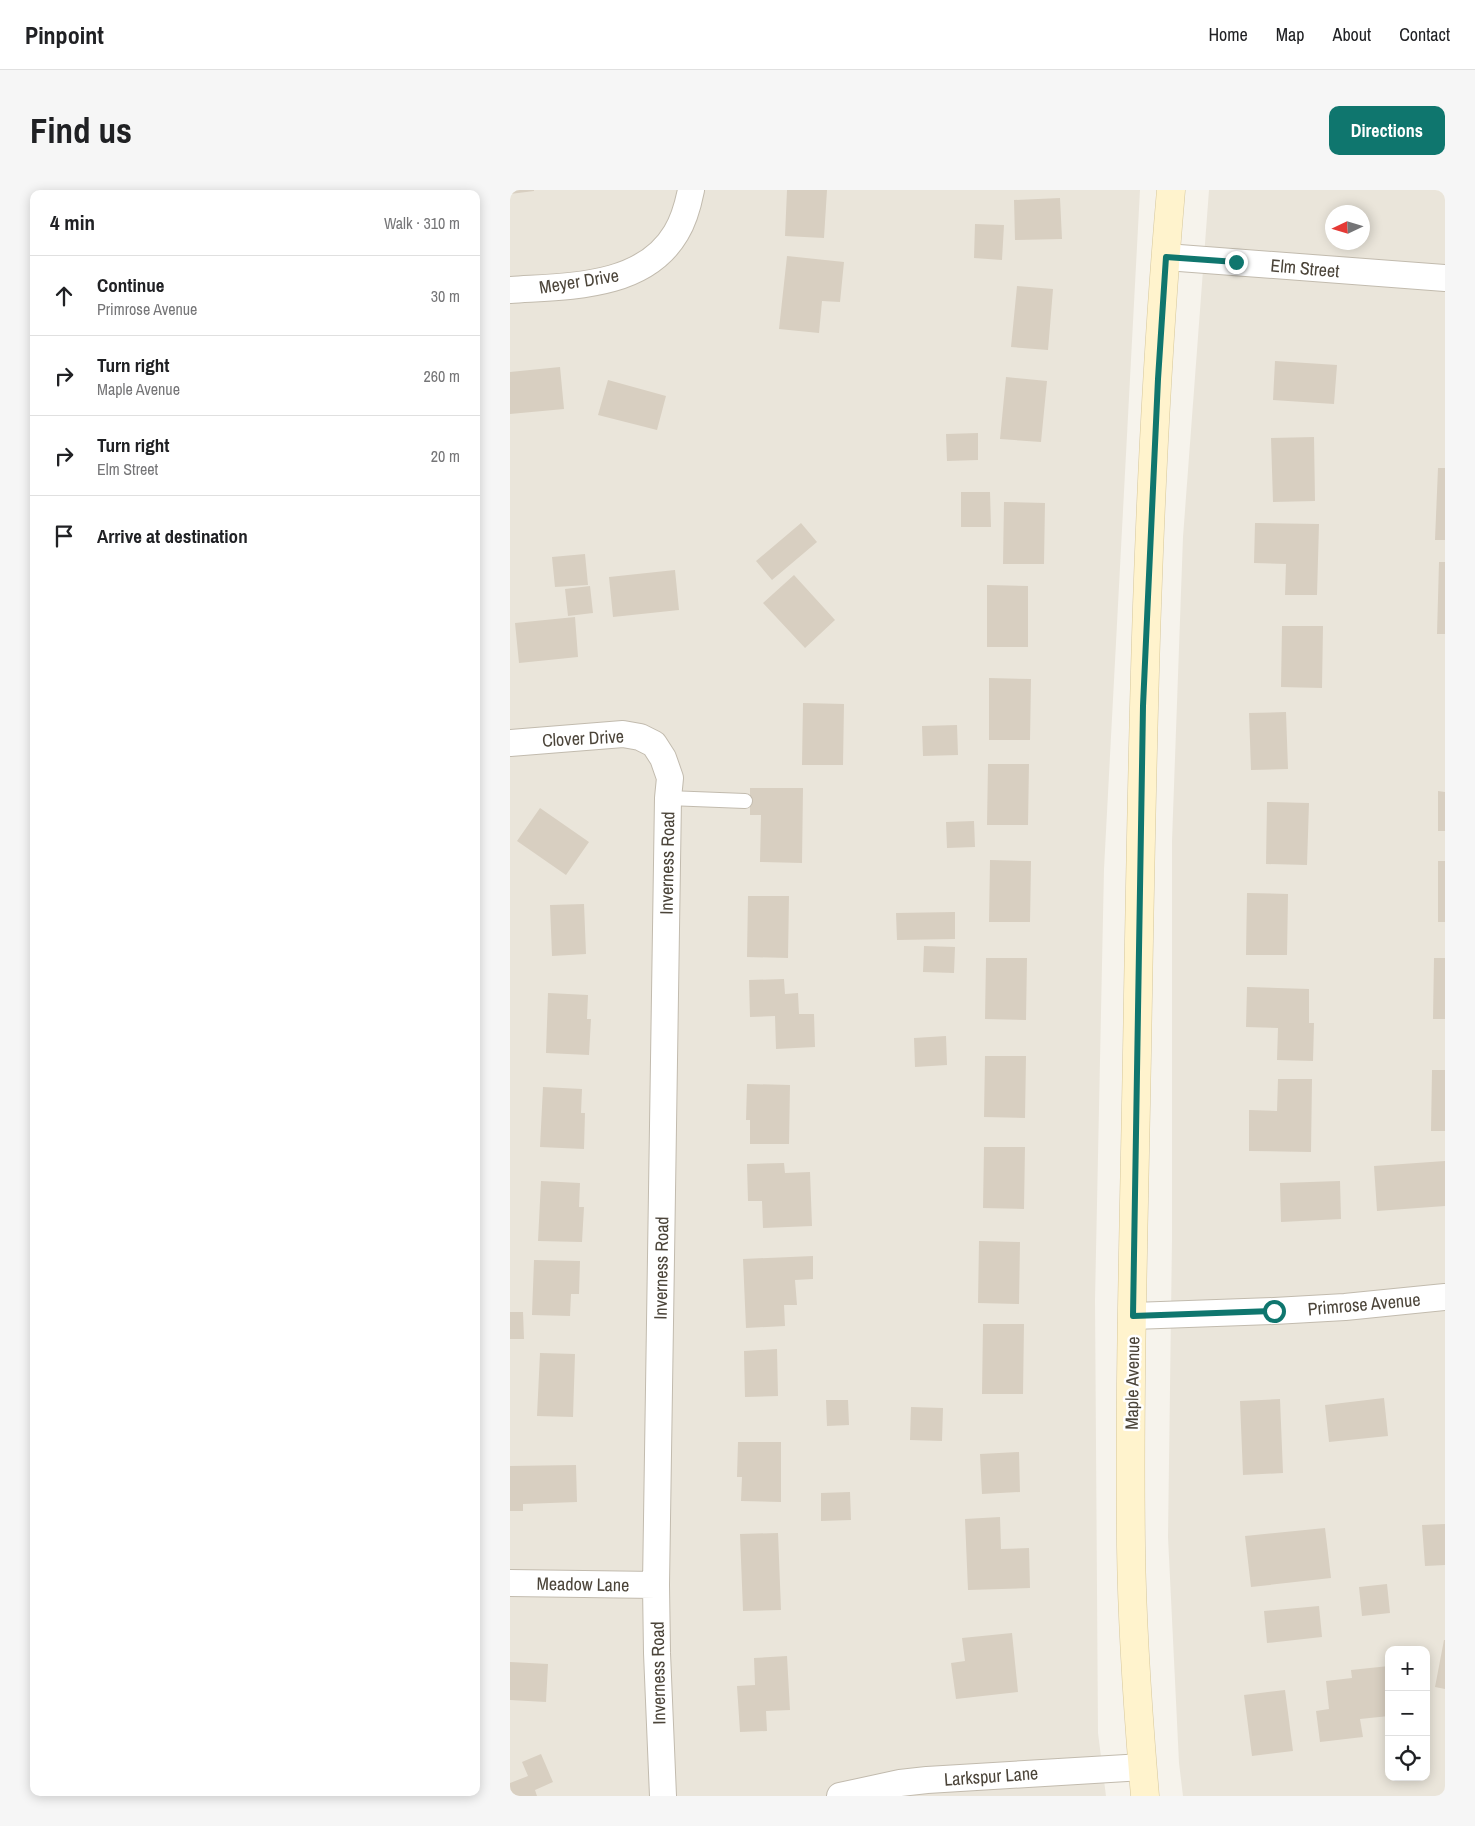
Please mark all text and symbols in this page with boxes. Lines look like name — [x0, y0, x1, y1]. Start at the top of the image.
text: Pinpoint — [25, 19, 104, 51]
text: Home — [1208, 22, 1248, 47]
text: Map — [1276, 22, 1305, 47]
text: About — [1333, 22, 1371, 47]
text: Contact — [1399, 22, 1450, 47]
button: Directions — [1329, 106, 1445, 155]
text: Find us — [30, 107, 132, 154]
north arrow — [1325, 205, 1370, 250]
text: 4 min — [50, 208, 95, 237]
text: Walk · 310 m — [384, 212, 460, 234]
route end — [1225, 251, 1248, 274]
street label: Elm Street — [1270, 253, 1340, 283]
street label: Meyer Drive — [537, 262, 621, 300]
text: Continue — [97, 272, 165, 298]
icon: ahead — [50, 282, 78, 310]
text: 30 m — [431, 285, 460, 307]
text: Primrose Avenue — [97, 298, 197, 320]
text: Turn right — [97, 352, 169, 378]
icon: right — [50, 362, 78, 390]
text: 260 m — [424, 365, 460, 387]
text: Maple Avenue — [97, 378, 180, 400]
text: Turn right — [97, 432, 169, 458]
icon: right — [50, 442, 78, 470]
text: 20 m — [431, 445, 460, 467]
text: Elm Street — [97, 458, 158, 480]
icon: arrive — [50, 522, 78, 550]
text: Arrive at destination — [97, 523, 248, 549]
street label: Clover Drive — [541, 723, 625, 753]
street label: Inverness Road — [654, 811, 680, 915]
street label: Inverness Road — [648, 1216, 674, 1320]
street label: Primrose Avenue — [1307, 1287, 1421, 1321]
route start — [1263, 1300, 1286, 1323]
street label: Maple Avenue — [1119, 1336, 1145, 1430]
street label: Meadow Lane — [536, 1571, 630, 1597]
street label: Inverness Road — [645, 1621, 671, 1725]
map controls — [1385, 1646, 1430, 1781]
button: + — [1385, 1646, 1430, 1691]
button: − — [1385, 1691, 1430, 1736]
button: locate — [1385, 1736, 1430, 1781]
street label: Larkspur Lane — [943, 1760, 1039, 1792]

